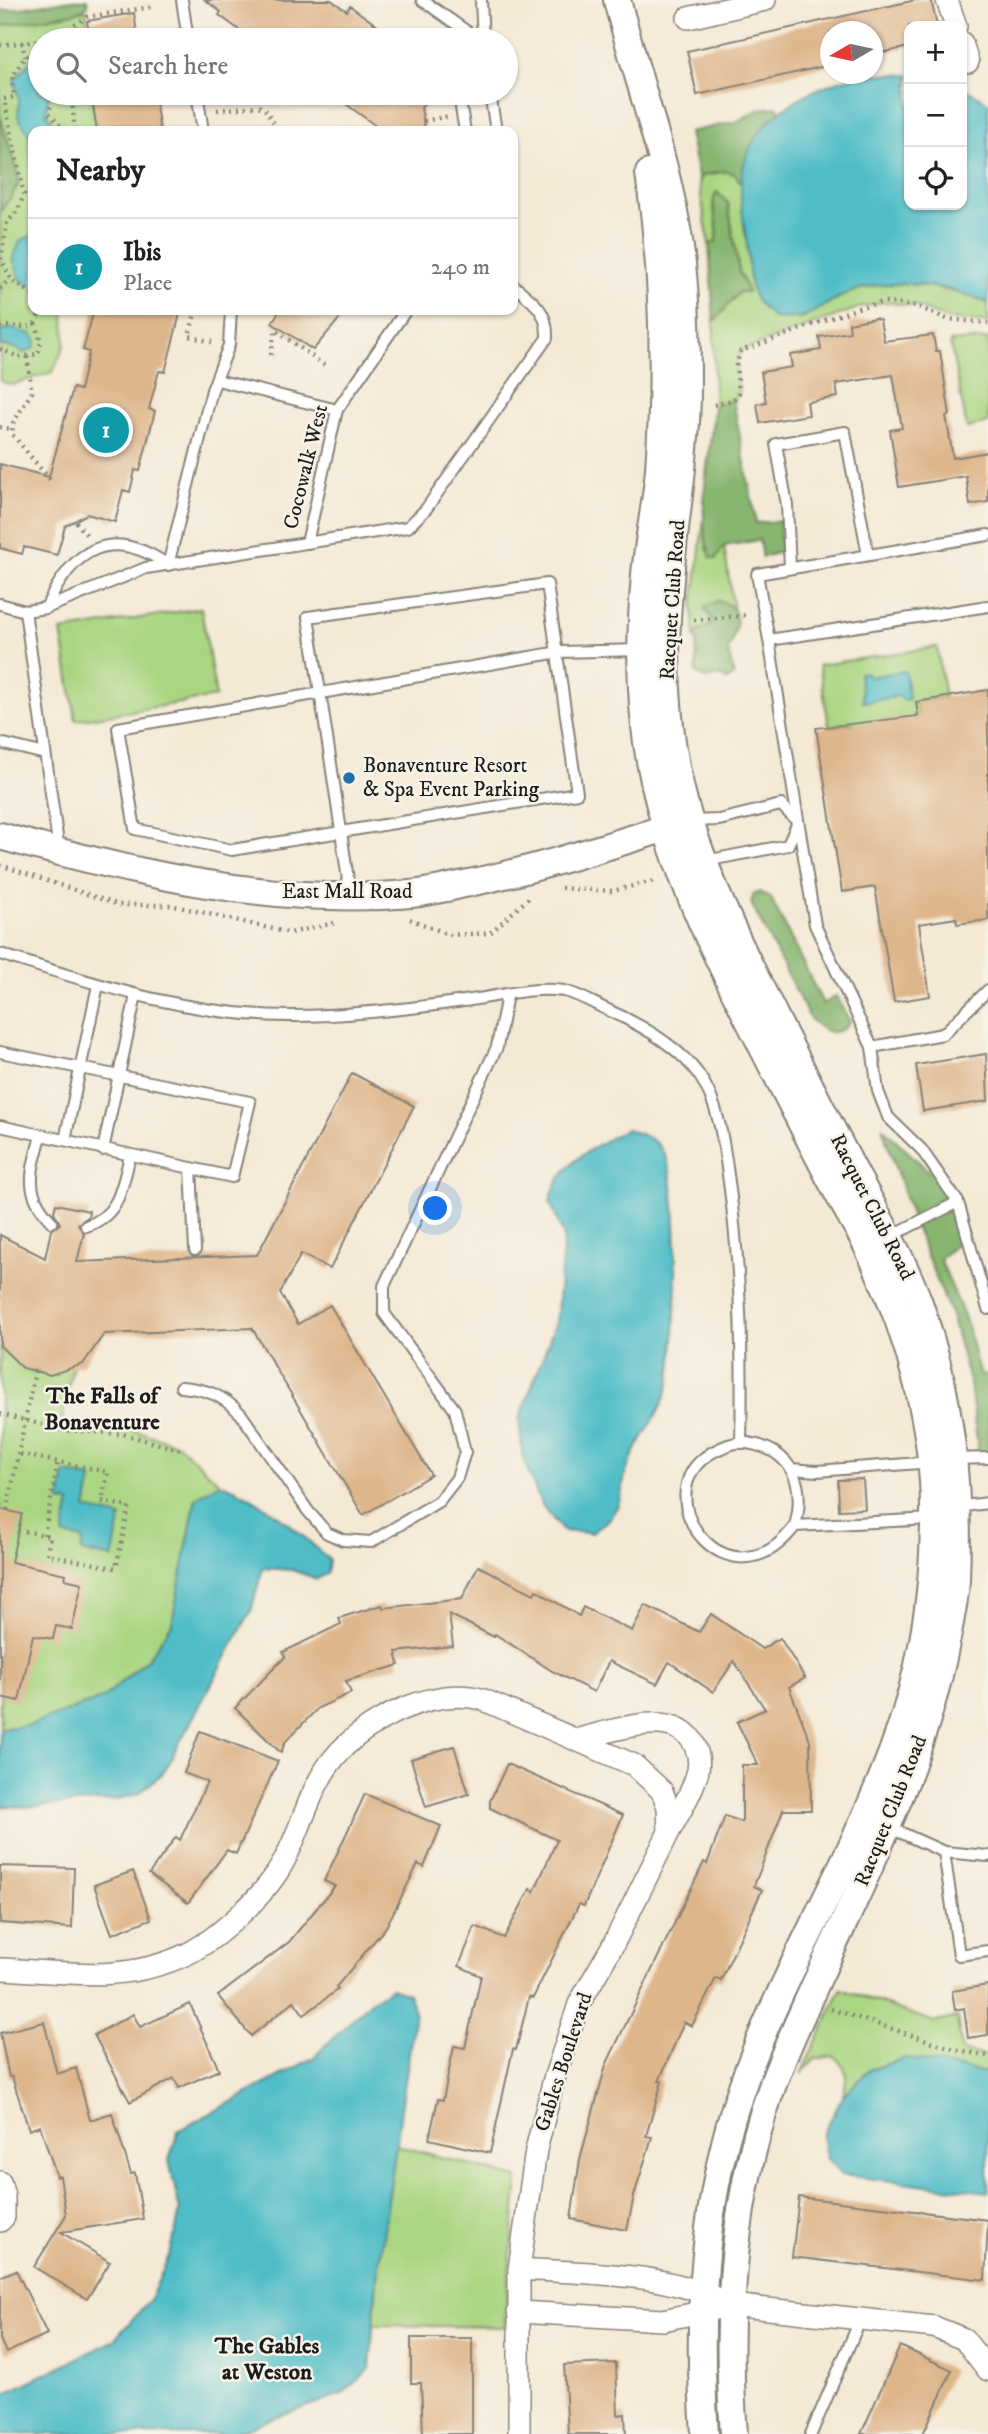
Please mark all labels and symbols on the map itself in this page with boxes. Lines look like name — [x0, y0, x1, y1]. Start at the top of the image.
north arrow — [820, 21, 883, 84]
street label: Cocowalk West — [278, 402, 334, 532]
pin: 1 — [83, 404, 129, 456]
street label: Racquet Club Road — [654, 518, 692, 681]
place label: Bonaventure Resort & Spa Event Parking — [363, 753, 540, 803]
marker: Bonaventure Resort & Spa Event Parking — [341, 770, 357, 786]
street label: East Mall Road — [282, 879, 413, 905]
street label: Racquet Club Road — [824, 1130, 920, 1285]
your location — [418, 1191, 452, 1225]
district label: The Falls of Bonaventure — [44, 1382, 162, 1437]
street label: Racquet Club Road — [849, 1731, 933, 1890]
street label: Gables Boulevard — [529, 1989, 599, 2135]
district label: The Gables at Weston — [214, 2332, 320, 2387]

